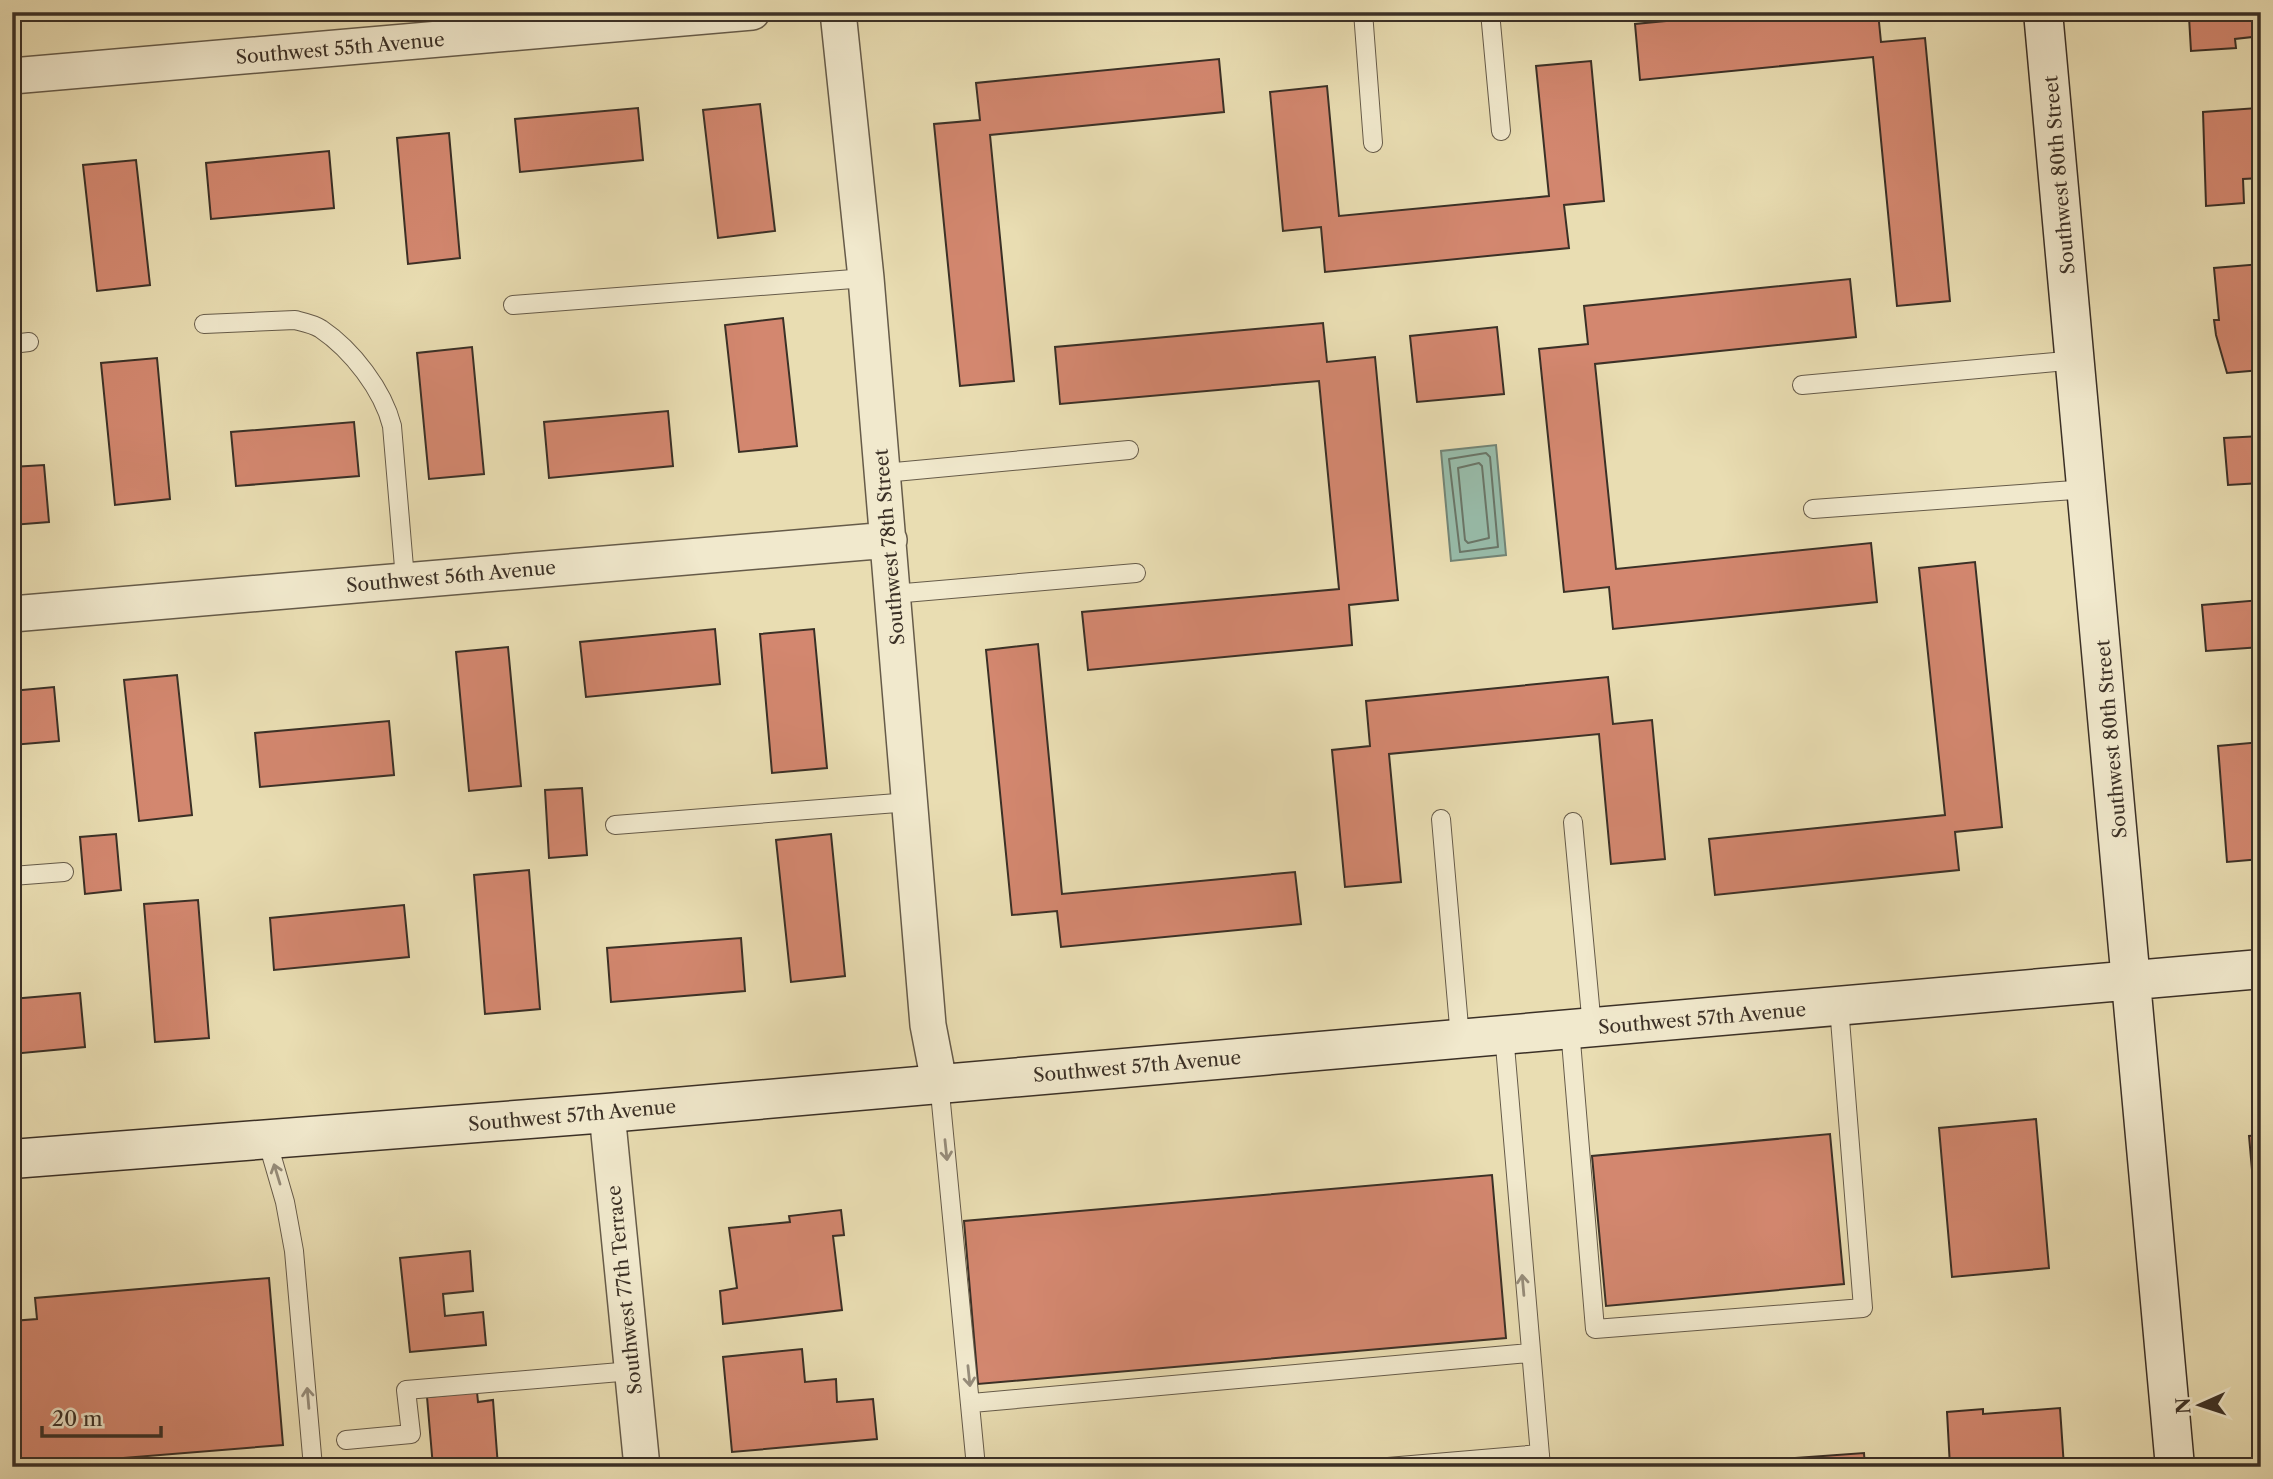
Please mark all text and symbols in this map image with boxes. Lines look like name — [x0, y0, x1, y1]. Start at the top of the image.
street label: Southwest 55th Avenue — [235, 28, 446, 69]
street label: Southwest 80th Street — [2039, 74, 2080, 275]
street label: Southwest 78th Street — [869, 448, 910, 646]
street label: Southwest 56th Avenue — [345, 556, 557, 597]
street label: Southwest 80th Street — [2091, 638, 2132, 839]
street label: Southwest 57th Avenue — [1597, 998, 1807, 1039]
street label: Southwest 57th Avenue — [1032, 1046, 1242, 1087]
street label: Southwest 57th Avenue — [467, 1095, 677, 1136]
one-way arrow — [940, 1138, 953, 1161]
one-way arrow — [269, 1163, 282, 1185]
street label: Southwest 77th Terrace — [602, 1184, 647, 1396]
one-way arrow — [1516, 1274, 1529, 1297]
one-way arrow — [963, 1364, 976, 1387]
north arrow — [2164, 1370, 2234, 1440]
one-way arrow — [301, 1387, 314, 1410]
scale bar — [42, 1395, 161, 1439]
text: N — [2172, 1397, 2195, 1415]
text: 20 m — [52, 1406, 103, 1431]

